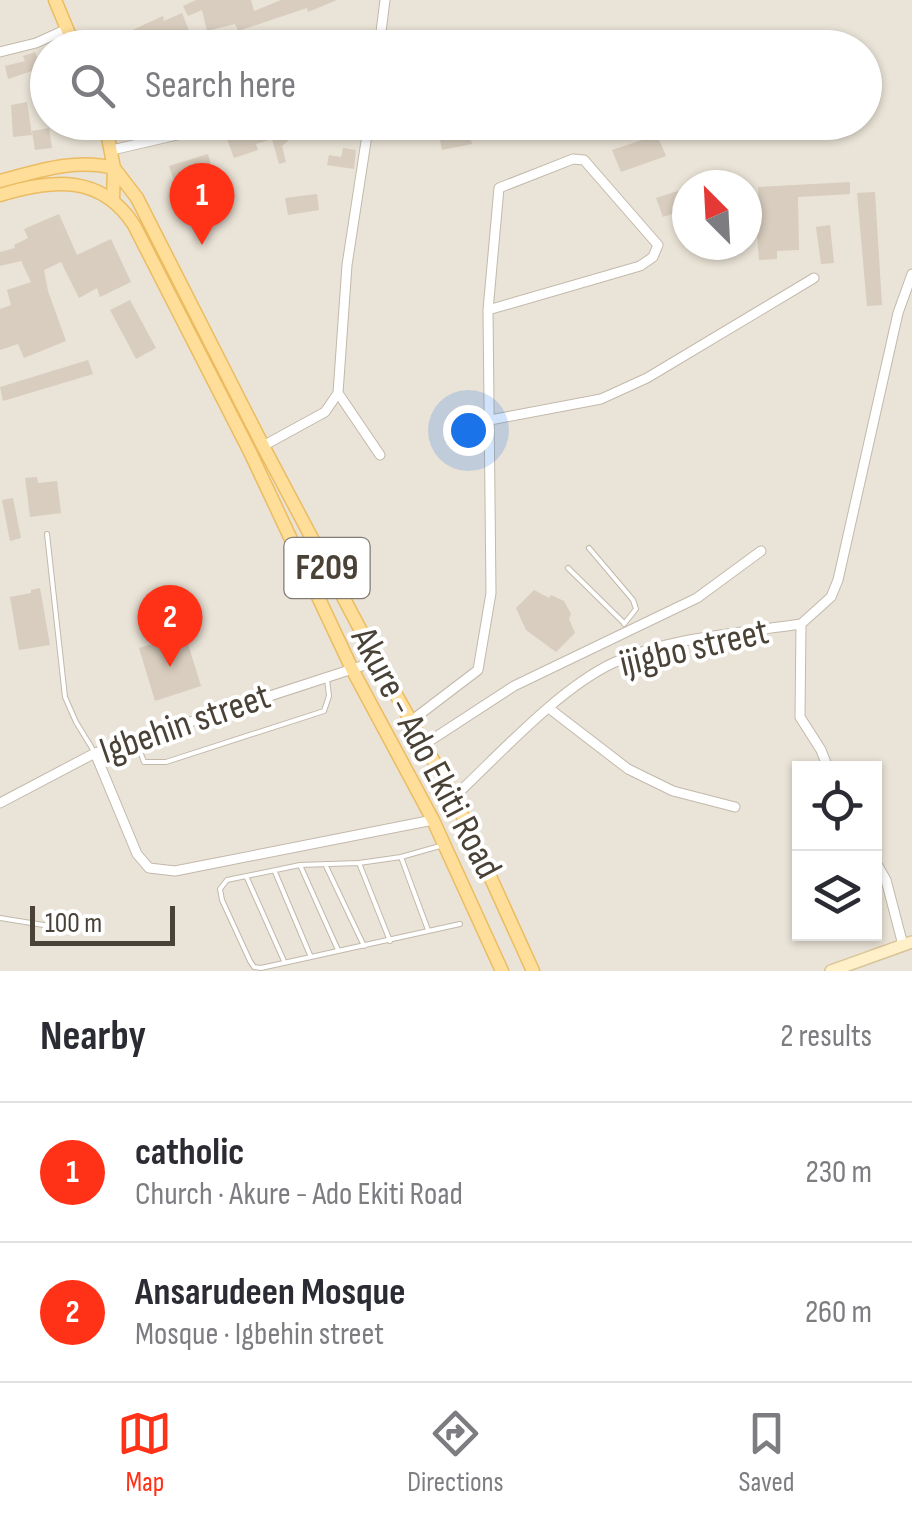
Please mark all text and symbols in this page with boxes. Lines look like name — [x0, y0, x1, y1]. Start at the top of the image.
search box — [30, 30, 882, 140]
icon: search — [65, 58, 120, 113]
text: Search here — [145, 63, 296, 108]
pin: 1 — [170, 162, 234, 245]
north arrow — [672, 170, 762, 260]
your location — [443, 405, 494, 456]
road number: F209 — [284, 538, 370, 598]
pin: 2 — [138, 584, 202, 667]
street label: ijigbo street — [615, 609, 773, 687]
street label: Akure - Ado Ekiti Road — [341, 619, 511, 886]
street label: Igbehin street — [94, 674, 276, 774]
map controls — [792, 761, 882, 941]
button: locate — [792, 761, 882, 851]
button: layers — [792, 851, 882, 941]
scale bar — [30, 901, 175, 946]
text: 100 m — [45, 907, 102, 940]
text: Nearby — [40, 1011, 146, 1062]
text: 2 results — [780, 1017, 872, 1056]
text: catholic — [135, 1130, 244, 1175]
text: 1 — [66, 1153, 79, 1192]
text: 230 m — [805, 1153, 872, 1192]
text: Church · Akure - Ado Ekiti Road — [135, 1175, 463, 1214]
text: Ansarudeen Mosque — [135, 1270, 405, 1315]
text: 2 — [65, 1293, 80, 1332]
text: 260 m — [805, 1293, 872, 1332]
text: Mosque · Igbehin street — [135, 1315, 384, 1354]
tab: Map — [117, 1406, 172, 1499]
tab: Directions — [407, 1406, 504, 1499]
tab: Saved — [738, 1406, 795, 1499]

